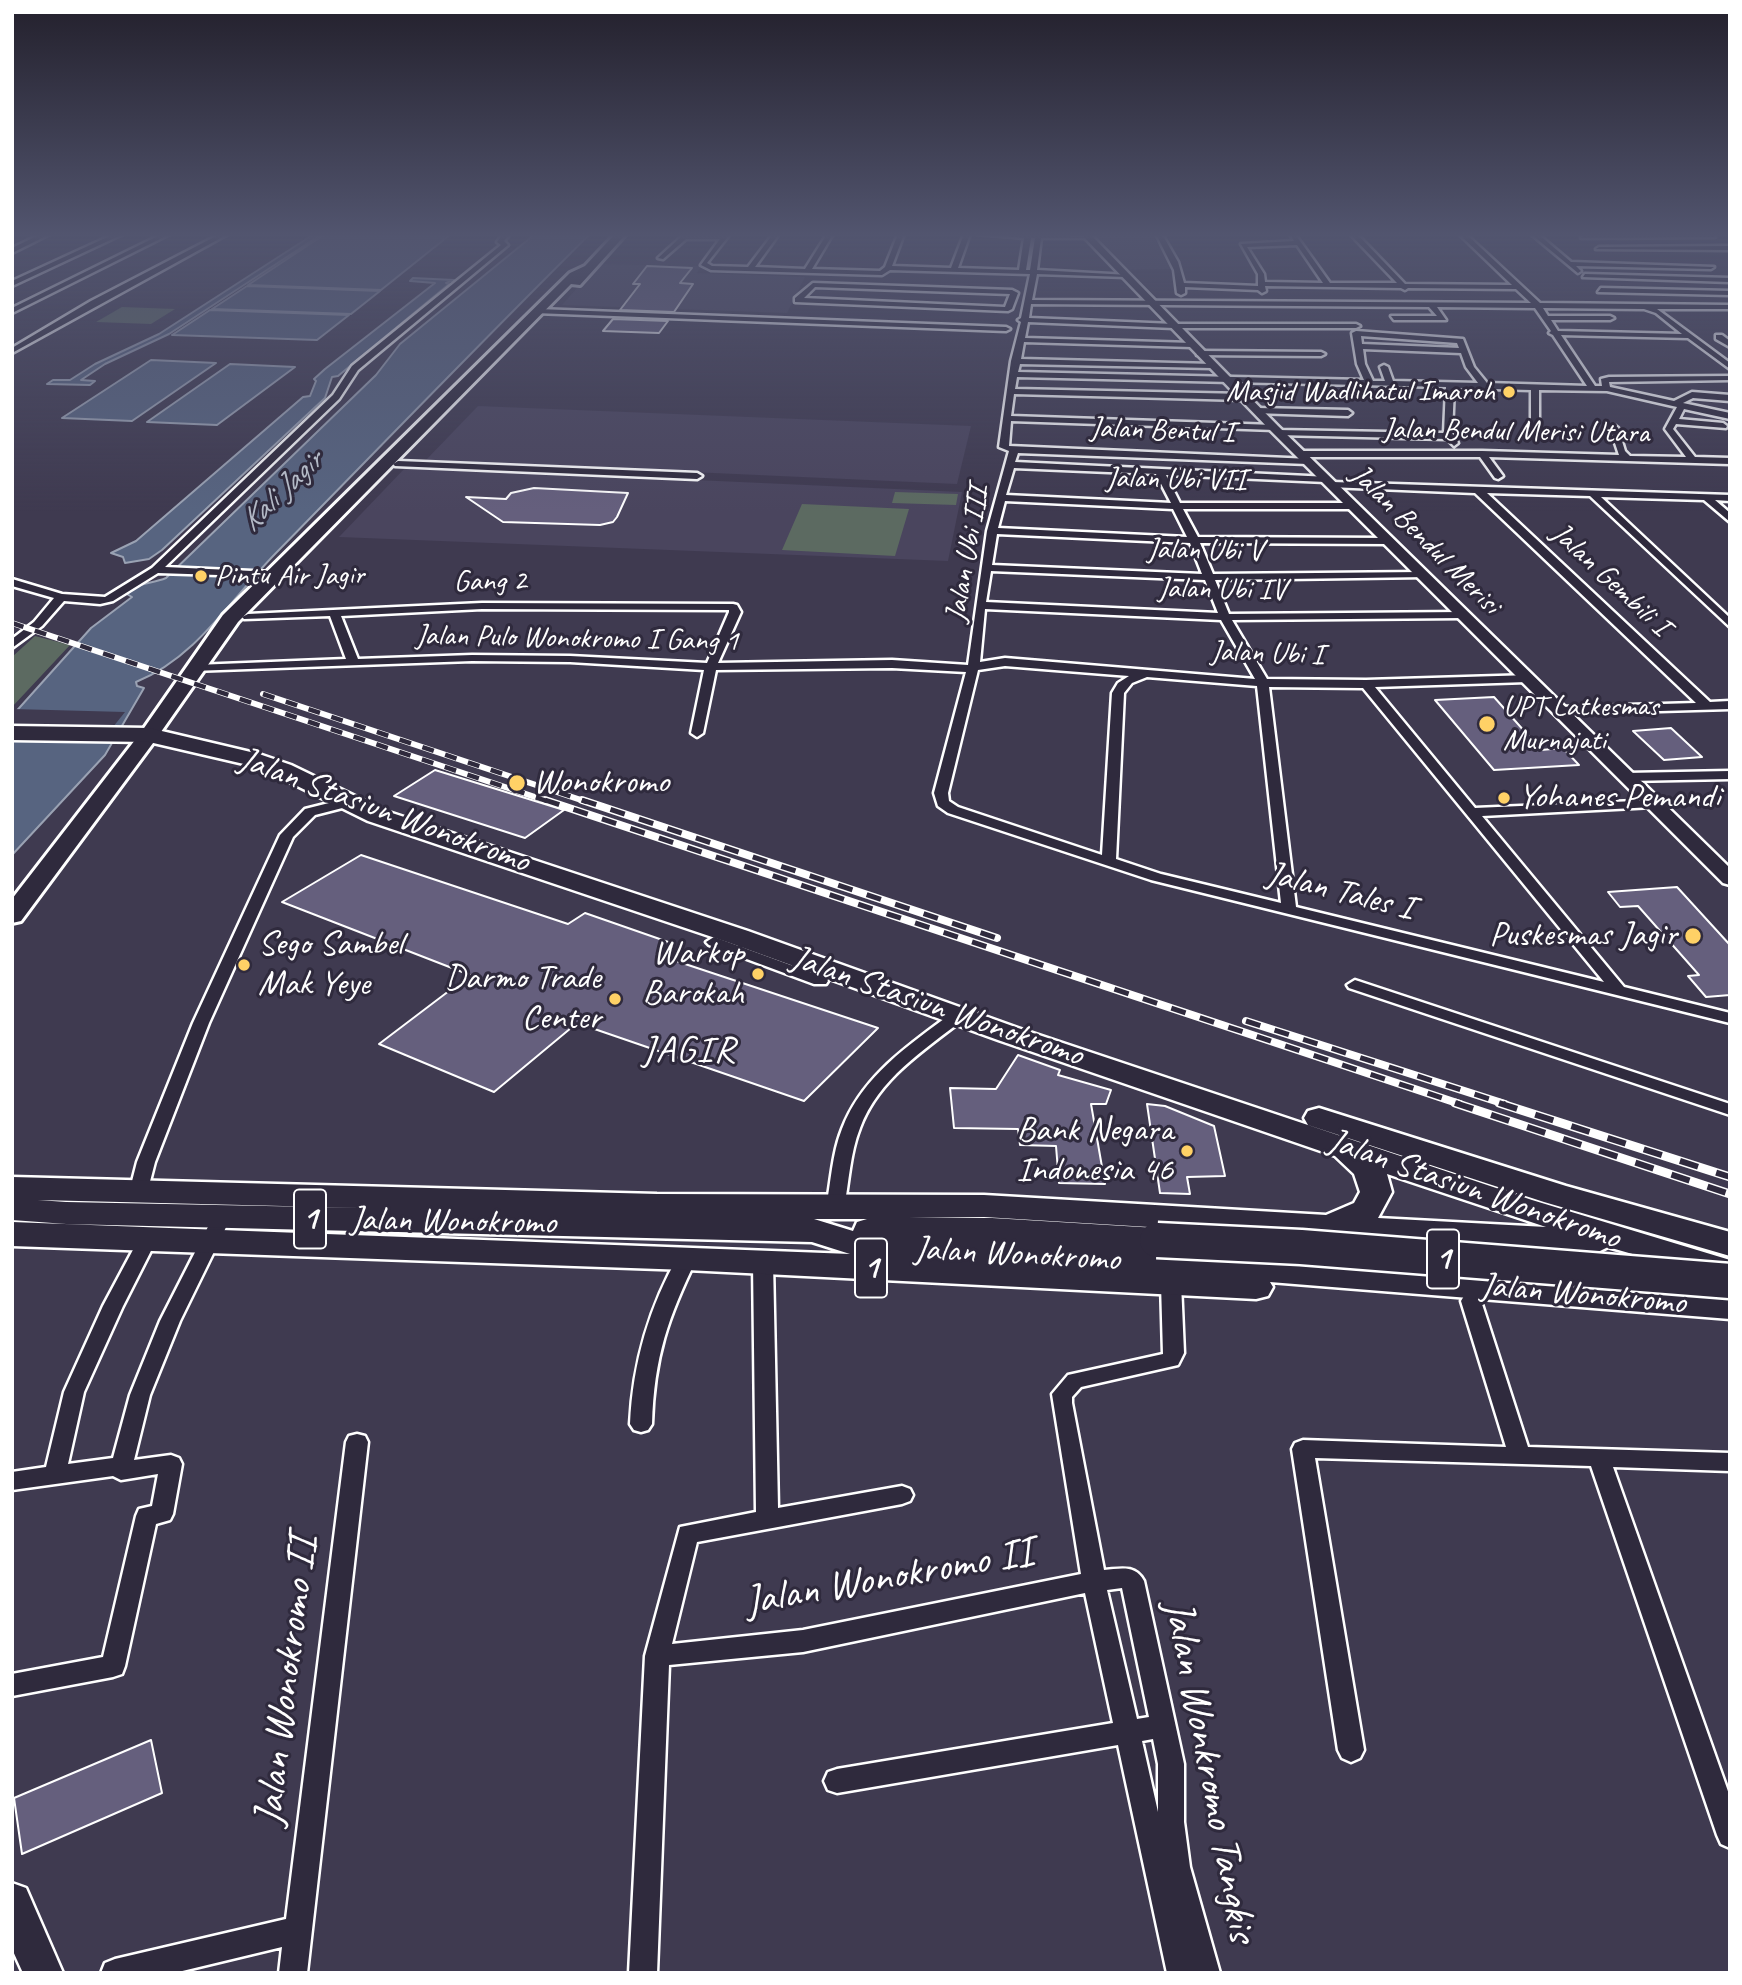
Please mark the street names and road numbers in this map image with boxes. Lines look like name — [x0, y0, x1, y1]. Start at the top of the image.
street label: Jalan Bentul I — [1089, 410, 1235, 452]
street label: Jalan Bendul Merisi Utara — [1382, 412, 1650, 452]
street label: Jalan Bendul Merisi — [1342, 457, 1508, 623]
street label: Jalan Ubi VII — [1106, 461, 1246, 499]
street label: Jalan Ubi III — [938, 483, 998, 625]
street label: Jalan Gembili I — [1543, 516, 1677, 644]
street label: Jalan Ubi V — [1147, 532, 1263, 570]
street label: Gang 2 — [453, 563, 527, 601]
street label: Jalan Ubi IV — [1157, 571, 1287, 609]
street label: Jalan Pulo Wonokromo I Gang 1 — [415, 618, 739, 660]
street label: Jalan Ubi I — [1210, 634, 1324, 674]
street label: Jalan Stasiun Wonokromo — [233, 739, 535, 883]
street label: Jalan Tales I — [1262, 854, 1418, 930]
street label: Jalan Stasiun Wonokromo — [785, 937, 1089, 1077]
street label: Jalan Stasiun Wonokromo — [1322, 1120, 1626, 1260]
road number: 1 — [294, 1190, 326, 1248]
street label: Jalan Wonokromo — [350, 1199, 556, 1245]
street label: Jalan Wonokromo — [913, 1229, 1121, 1281]
road number: 1 — [1427, 1230, 1459, 1288]
road number: 1 — [855, 1238, 887, 1298]
street label: Jalan Wonokromo — [1479, 1265, 1687, 1325]
street label: Jalan Wonokromo II — [741, 1528, 1037, 1628]
street label: Jalan Wonokromo II — [244, 1533, 330, 1829]
street label: Jalan Wonkromo Tangkis — [1151, 1596, 1267, 1946]

